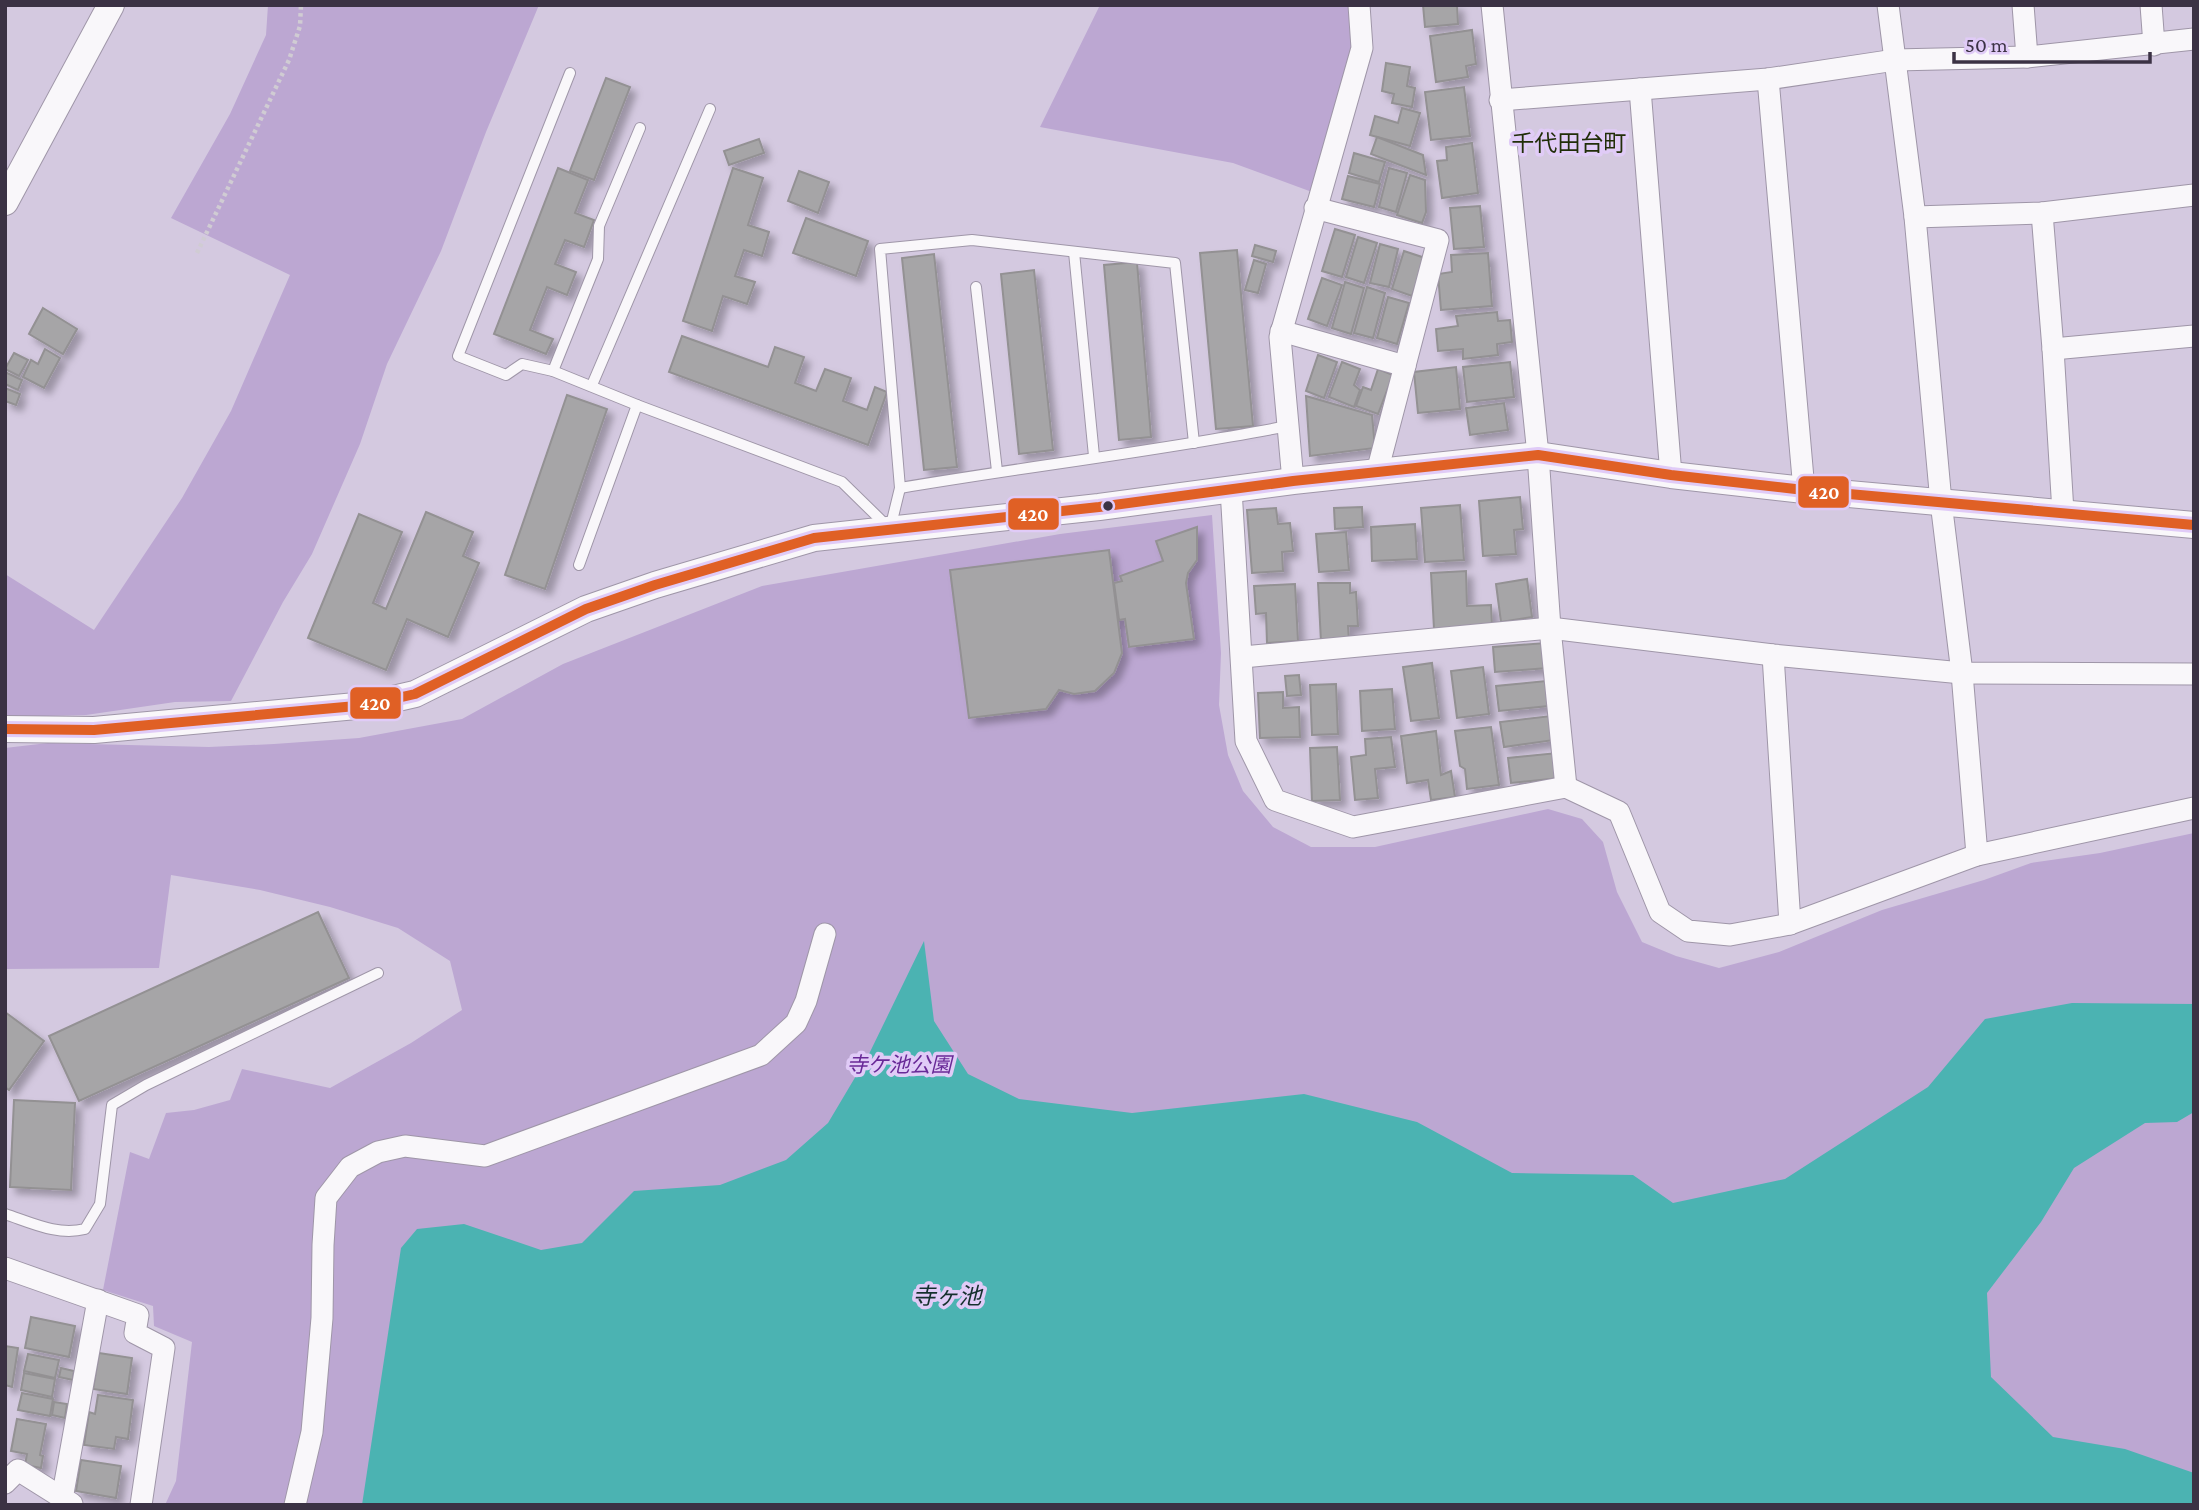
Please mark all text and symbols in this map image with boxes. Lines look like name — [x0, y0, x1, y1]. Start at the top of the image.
scale bar — [1954, 21, 2150, 65]
text: 50 m — [1965, 33, 2008, 57]
district label: 千代田台町 — [1512, 130, 1627, 156]
line badge: 420 — [1797, 475, 1850, 509]
text: 420 — [1808, 482, 1840, 503]
line badge: 420 — [1007, 497, 1060, 531]
unlabelled marker — [1101, 499, 1115, 513]
text: 420 — [1017, 504, 1049, 525]
line badge: 420 — [349, 686, 402, 720]
text: 420 — [359, 693, 391, 714]
park label: 寺ケ池公園 — [847, 1053, 954, 1077]
water label: 寺ヶ池 — [913, 1283, 984, 1309]

